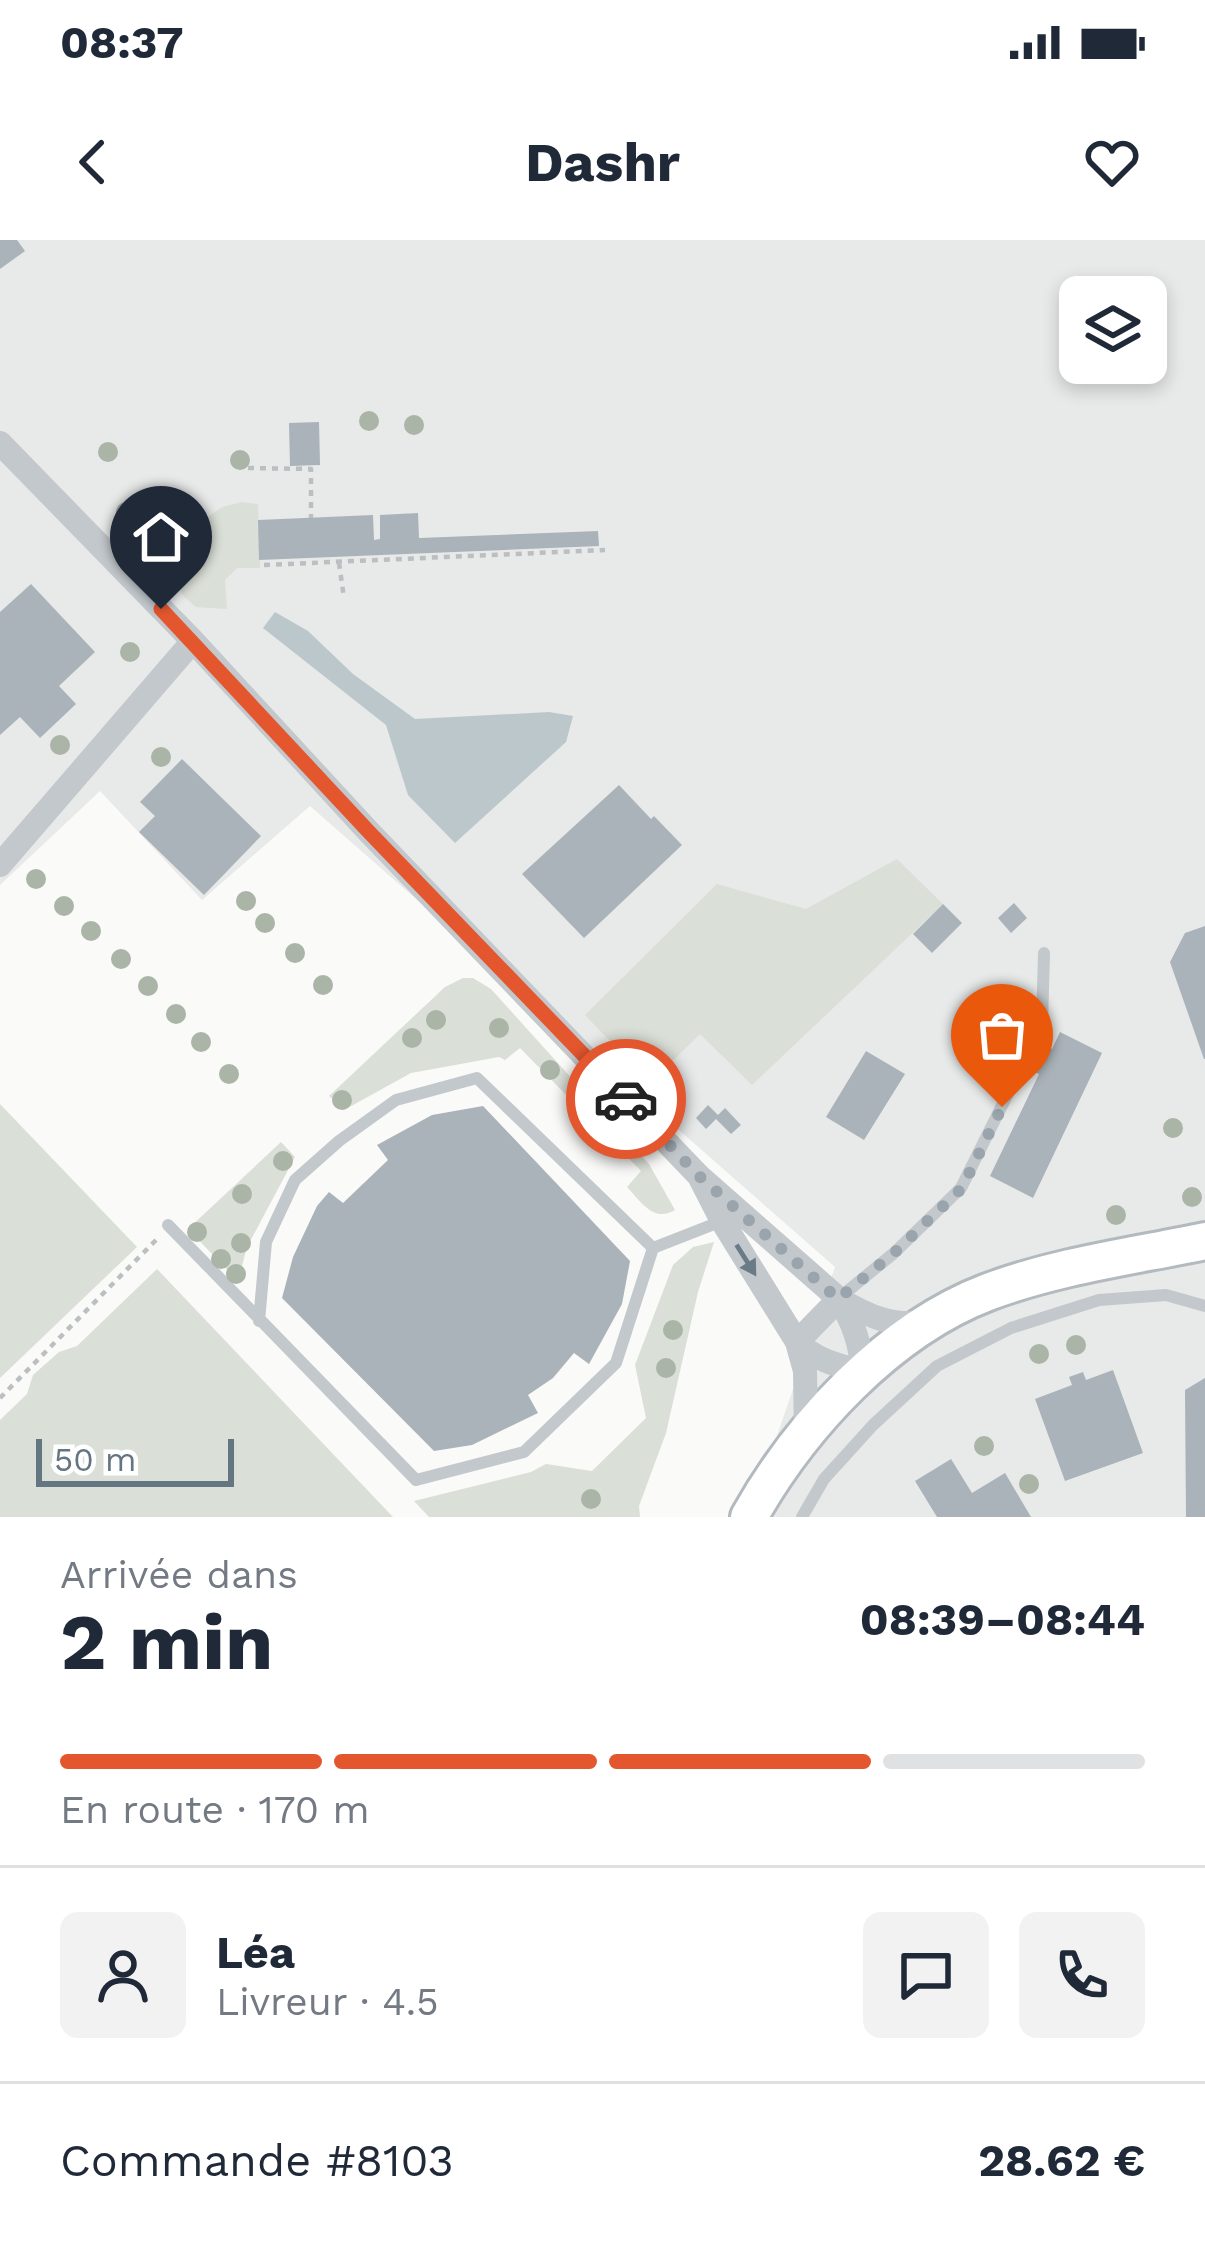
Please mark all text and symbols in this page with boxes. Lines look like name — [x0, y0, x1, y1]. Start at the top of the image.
text: 08:37 — [60, 16, 184, 69]
icon: back — [60, 129, 126, 195]
icon: heart — [1079, 129, 1145, 195]
text: Dashr — [525, 131, 680, 194]
map controls — [1059, 276, 1167, 384]
button: layers — [1059, 276, 1167, 384]
pin — [110, 486, 212, 609]
icon: home — [128, 504, 194, 570]
pin — [951, 984, 1053, 1107]
icon: bag — [969, 1002, 1035, 1068]
courier — [566, 1039, 686, 1159]
icon: car — [593, 1066, 659, 1132]
one-way arrow — [735, 1244, 757, 1276]
scale bar — [36, 1433, 234, 1486]
text: 50 m — [54, 1440, 136, 1479]
text: Arrivée dans — [60, 1552, 298, 1597]
text: 08:39–08:44 — [860, 1593, 1145, 1646]
text: 2 min — [60, 1596, 273, 1688]
text: En route · 170 m — [60, 1787, 370, 1832]
button: person — [60, 1912, 186, 2038]
button: chat — [863, 1912, 989, 2038]
button: phone — [1019, 1912, 1145, 2038]
text: Léa — [216, 1926, 295, 1979]
text: Livreur · 4.5 — [216, 1979, 439, 2024]
text: Commande #8103 — [60, 2134, 454, 2187]
text: 28.62 € — [978, 2134, 1145, 2187]

